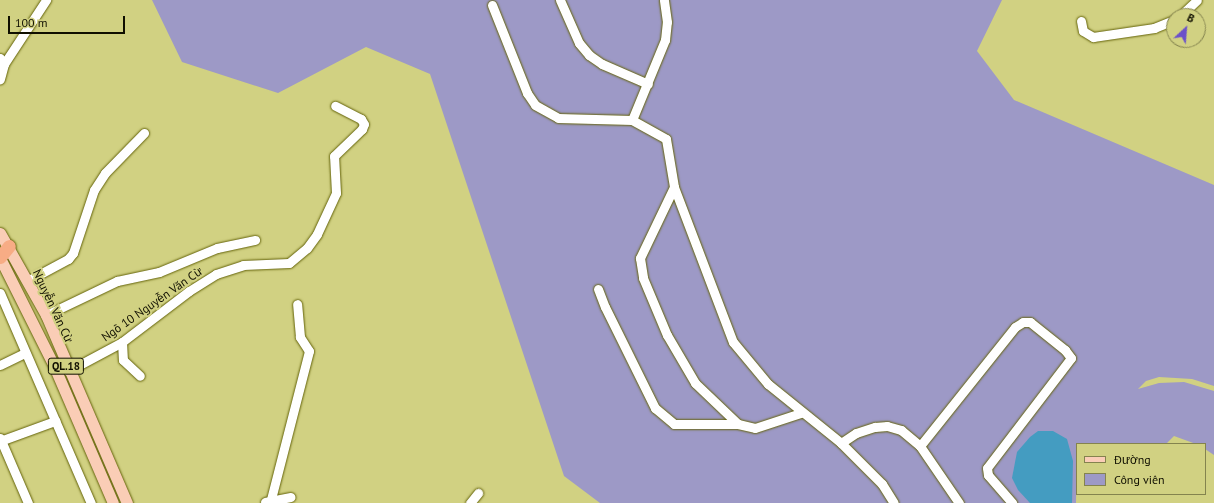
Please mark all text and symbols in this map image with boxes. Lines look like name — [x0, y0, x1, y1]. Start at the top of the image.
scale bar — [10, 8, 127, 34]
north arrow — [1166, 8, 1206, 48]
text: B — [1185, 10, 1197, 26]
text: 100 m — [15, 15, 48, 30]
street label: Ngõ 10 Nguyễn Văn Cừ — [99, 264, 205, 344]
street label: Nguyễn Văn Cừ — [30, 267, 76, 345]
road number: QL.18 — [47, 357, 85, 375]
legend — [1076, 443, 1206, 495]
text: Đường — [1114, 452, 1151, 467]
text: Công viên — [1114, 472, 1165, 487]

